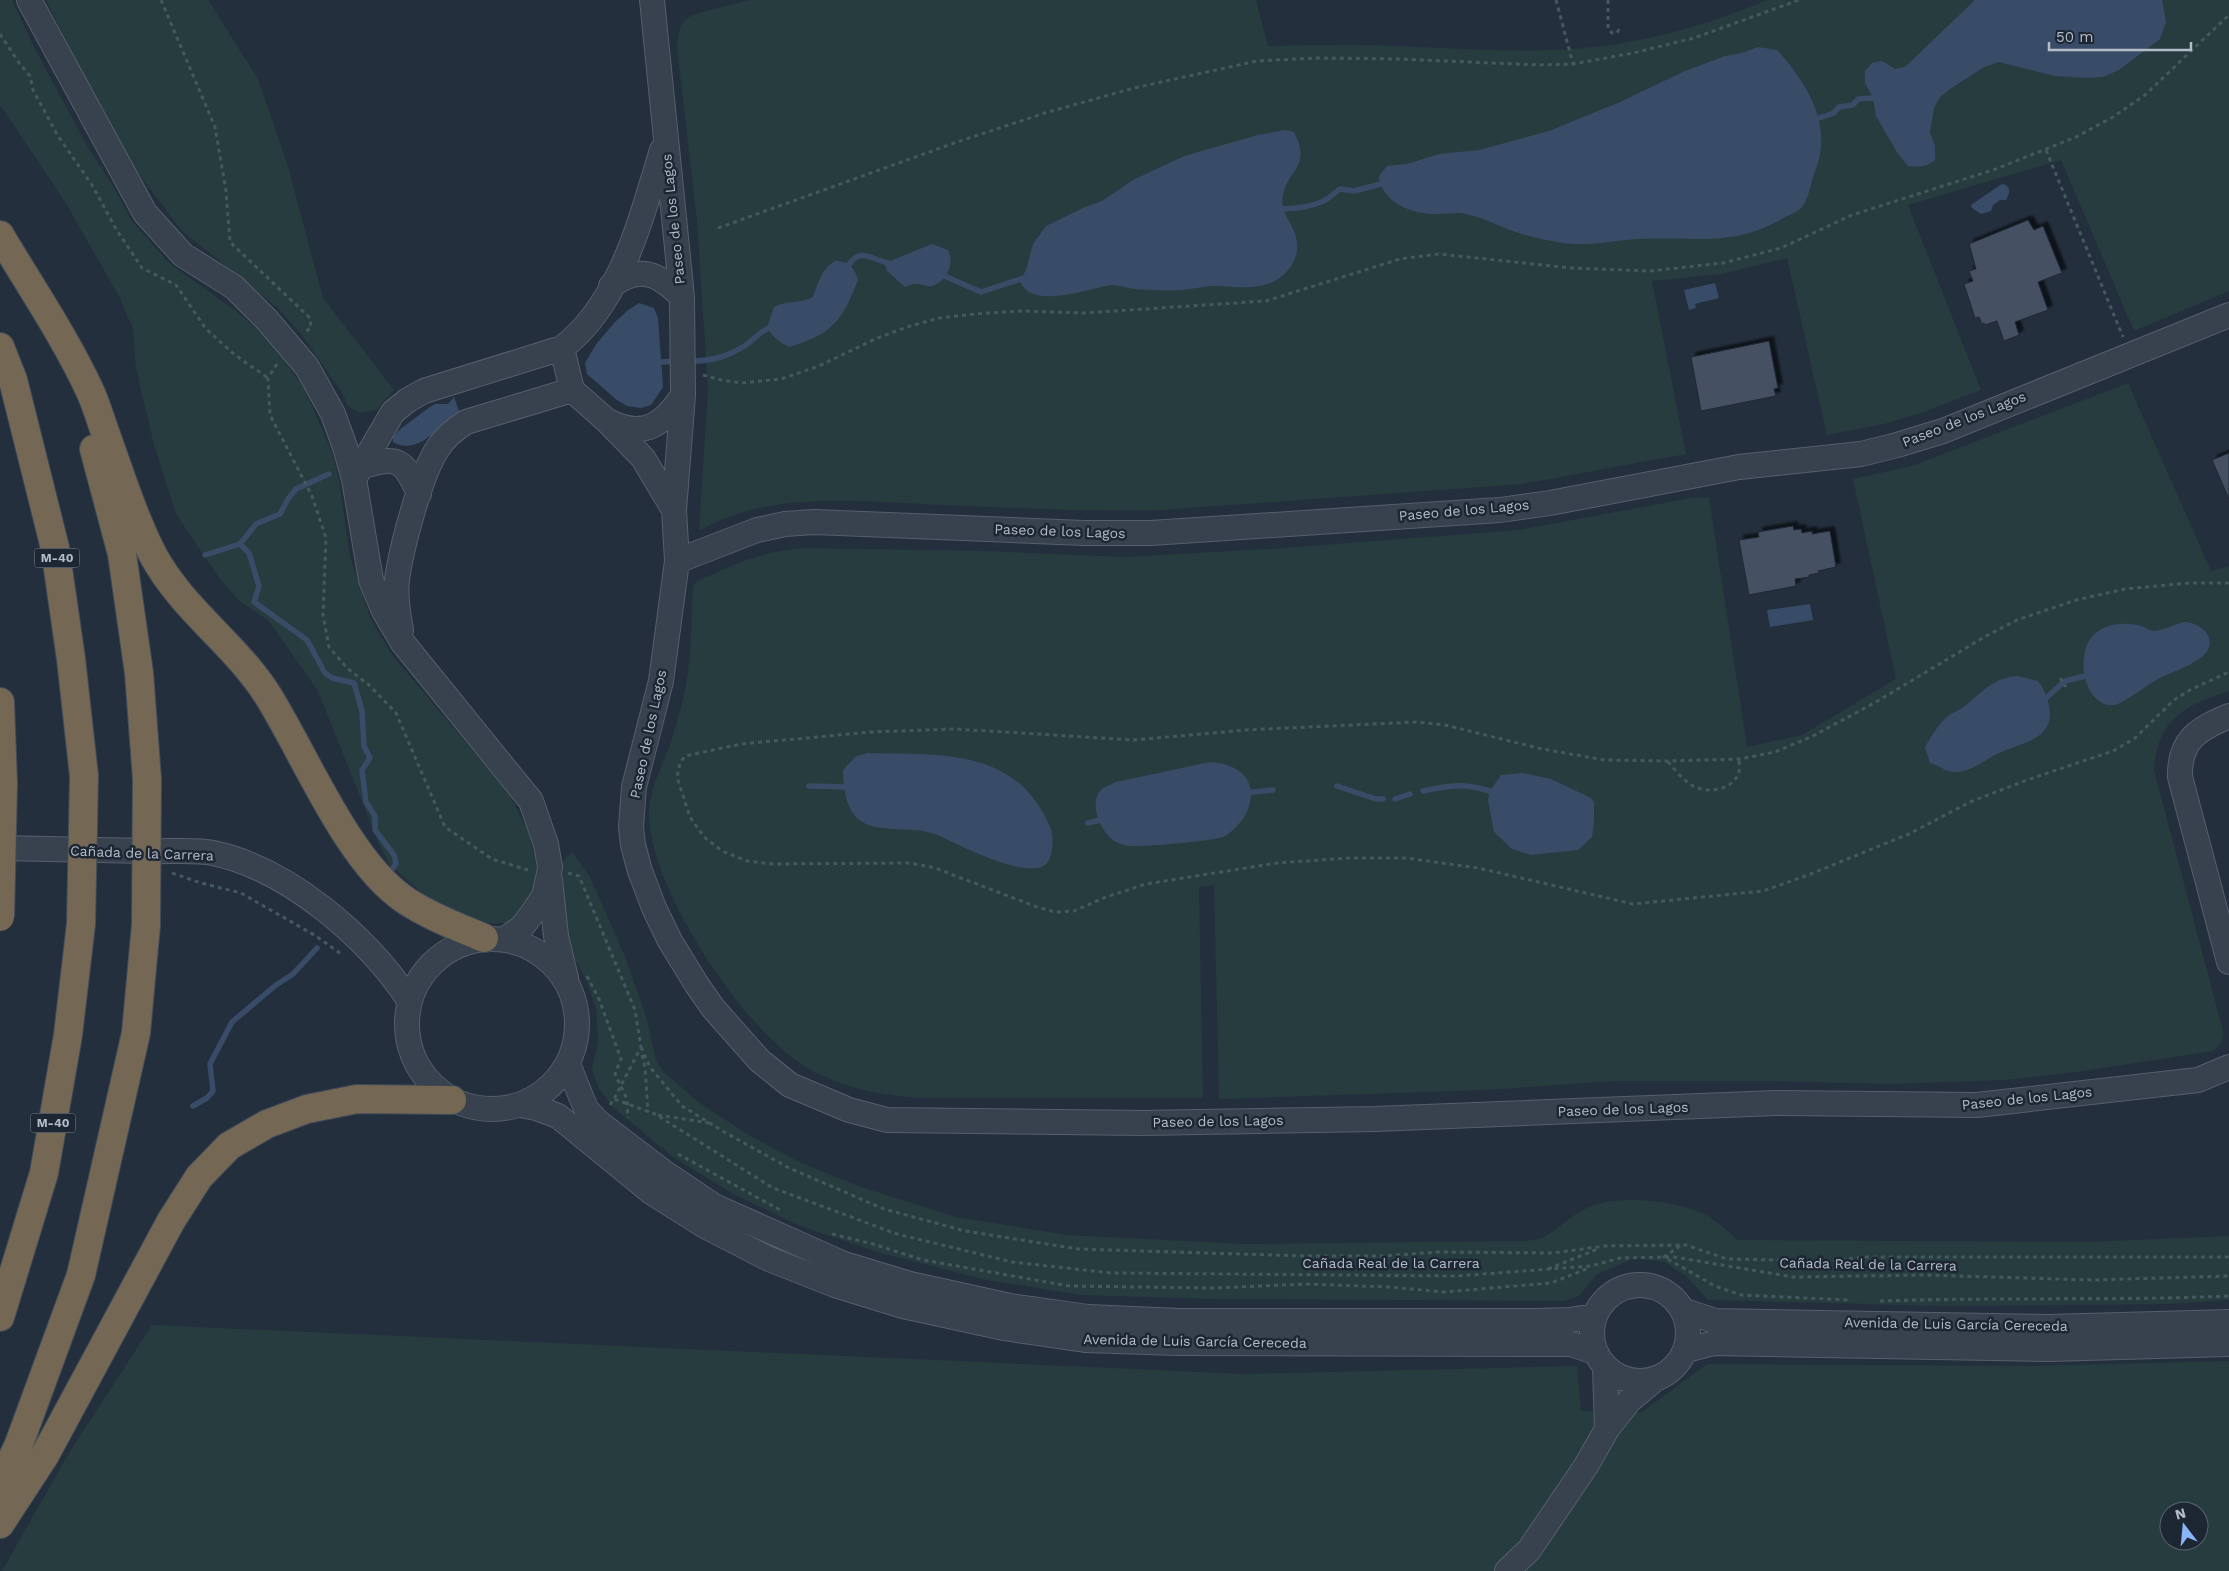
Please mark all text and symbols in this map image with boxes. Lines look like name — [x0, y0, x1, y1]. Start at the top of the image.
scale bar — [2049, 20, 2192, 52]
text: 50 m — [2056, 28, 2093, 46]
street label: Paseo de los Lagos — [658, 153, 688, 285]
street label: Paseo de los Lagos — [1900, 388, 2028, 450]
street label: Paseo de los Lagos — [1398, 496, 1530, 524]
street label: Paseo de los Lagos — [994, 521, 1126, 541]
road number: M-40 — [34, 548, 80, 568]
street label: Paseo de los Lagos — [627, 668, 669, 800]
street label: Cañada de la Carrera — [70, 842, 214, 864]
street label: Paseo de los Lagos — [1961, 1083, 2093, 1113]
street label: Paseo de los Lagos — [1557, 1099, 1689, 1119]
street label: Paseo de los Lagos — [1152, 1112, 1284, 1130]
road number: M-40 — [30, 1114, 76, 1132]
street label: Cañada Real de la Carrera — [1779, 1254, 1957, 1274]
street label: Cañada Real de la Carrera — [1302, 1255, 1480, 1271]
street label: Avenida de Luis García Cereceda — [1844, 1314, 2068, 1334]
street label: Avenida de Luis García Cereceda — [1083, 1331, 1307, 1351]
north arrow — [2159, 1501, 2209, 1551]
text: N — [2173, 1504, 2188, 1523]

